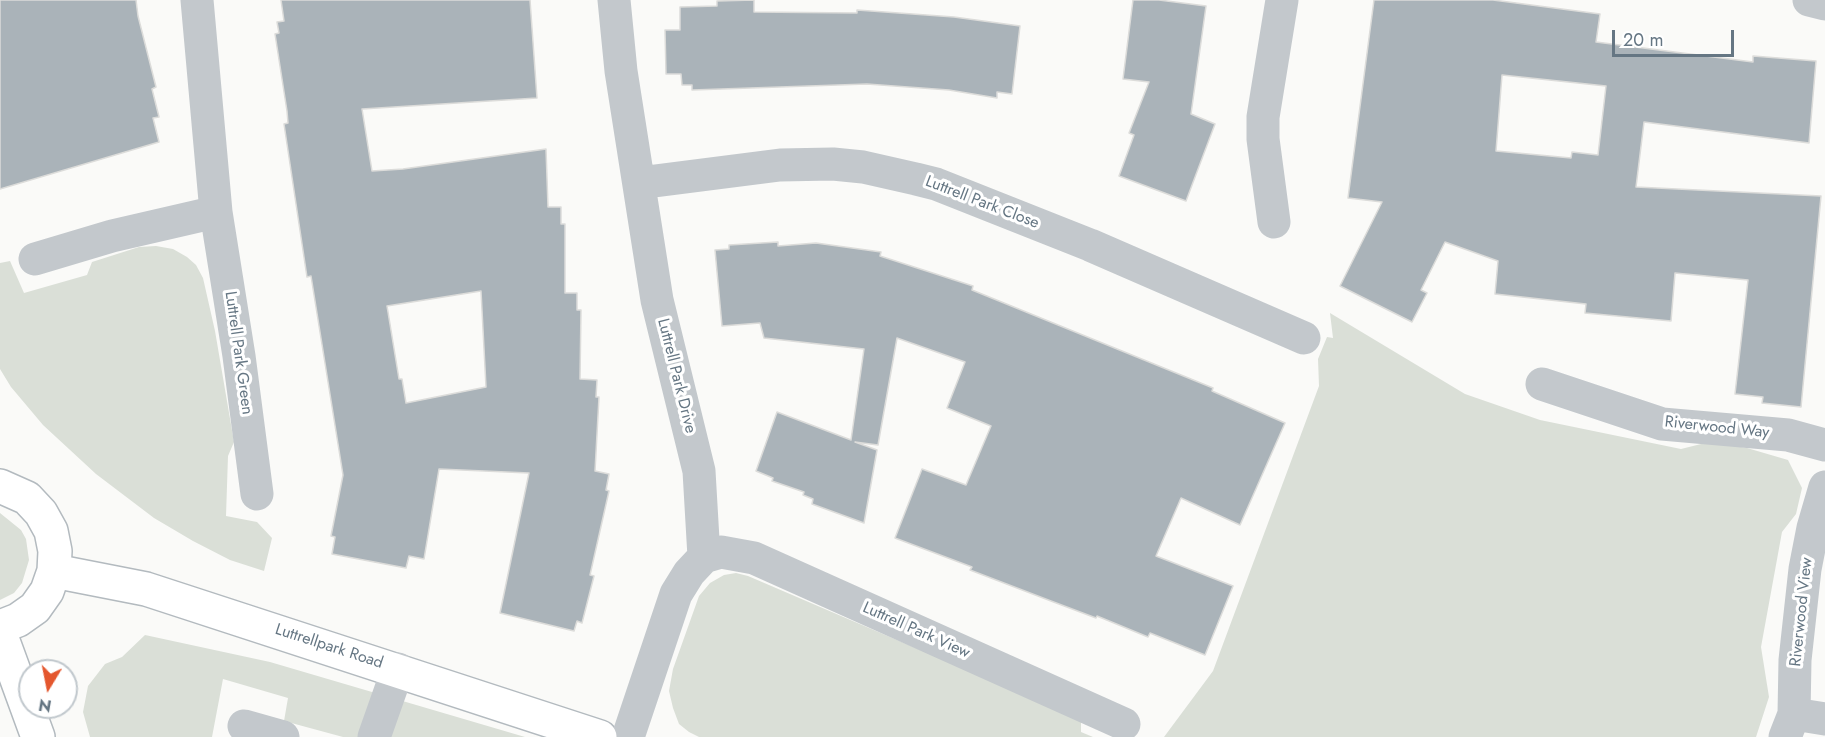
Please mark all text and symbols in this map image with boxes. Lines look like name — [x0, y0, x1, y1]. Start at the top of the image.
scale bar — [1615, 18, 1736, 56]
text: 20 m — [1623, 27, 1663, 53]
street label: Luttrell Park Close — [923, 173, 1041, 233]
street label: Luttrell Park Green — [220, 290, 256, 416]
street label: Luttrell Park Drive — [652, 317, 700, 435]
street label: Riverwood Way — [1664, 413, 1770, 443]
street label: Riverwood View — [1787, 556, 1817, 668]
street label: Luttrell Park View — [859, 599, 973, 663]
street label: Luttrellpark Road — [273, 620, 385, 674]
north arrow — [18, 659, 78, 719]
text: N — [37, 693, 53, 718]

